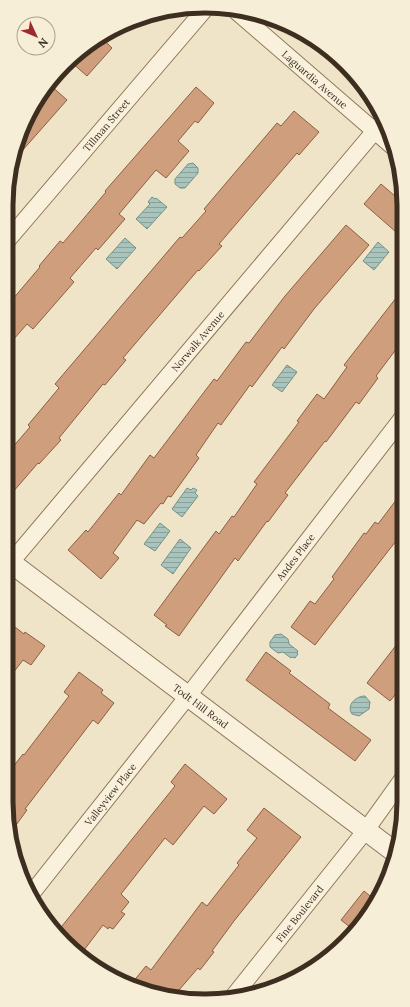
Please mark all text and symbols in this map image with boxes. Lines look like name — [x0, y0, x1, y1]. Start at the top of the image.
north arrow — [16, 16, 56, 56]
text: N — [35, 35, 51, 51]
street label: Laguardia Avenue — [279, 47, 351, 112]
street label: Tillman Street — [80, 96, 132, 154]
street label: Norwalk Avenue — [168, 307, 227, 374]
street label: Andes Place — [273, 530, 318, 584]
street label: Todt Hill Road — [171, 681, 231, 731]
street label: Valleyview Place — [81, 760, 139, 829]
street label: Fine Boulevard — [273, 883, 326, 945]

